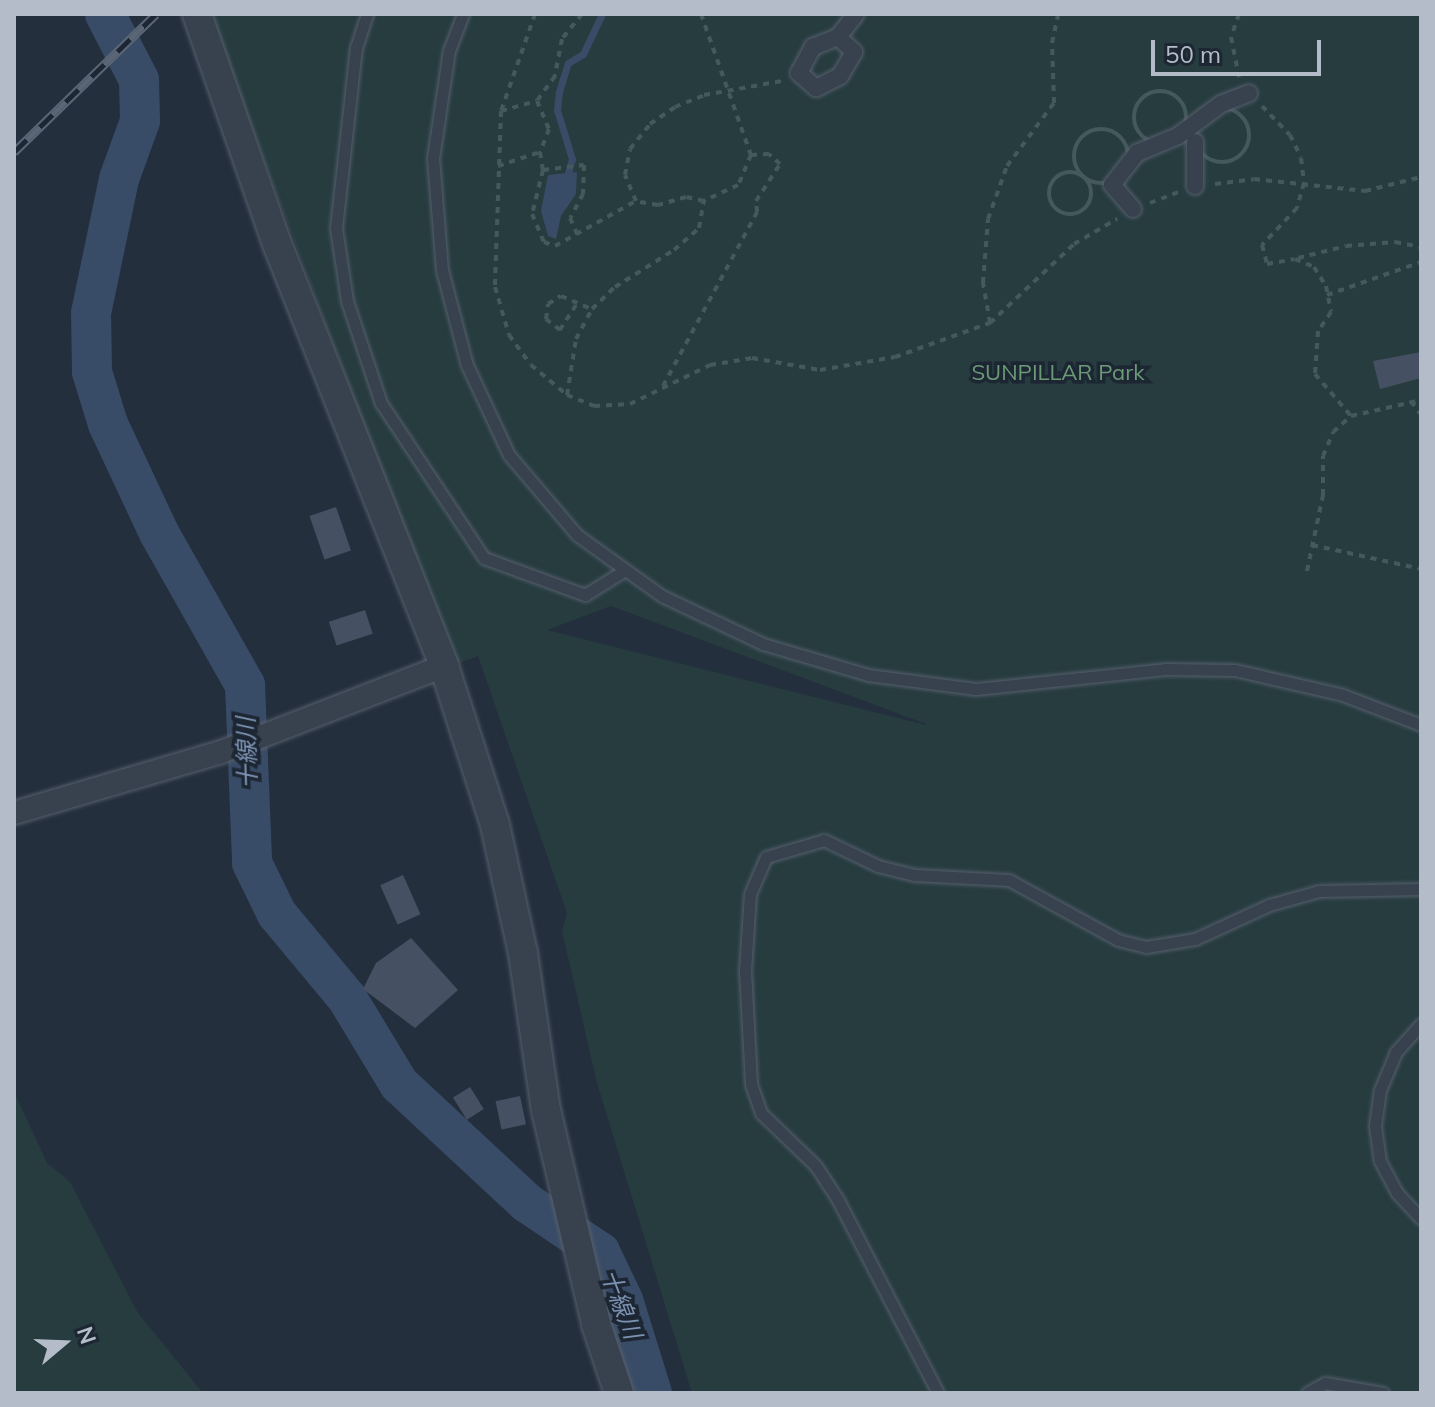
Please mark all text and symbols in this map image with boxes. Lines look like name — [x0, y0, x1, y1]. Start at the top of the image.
scale bar — [1155, 24, 1325, 74]
text: 50 m — [1165, 39, 1221, 69]
park label: SUNPILLAR Park — [971, 360, 1145, 386]
water label: 十線川 — [231, 717, 263, 789]
water label: 十線川 — [595, 1265, 647, 1343]
north arrow — [24, 1303, 104, 1383]
text: N — [71, 1323, 103, 1348]

